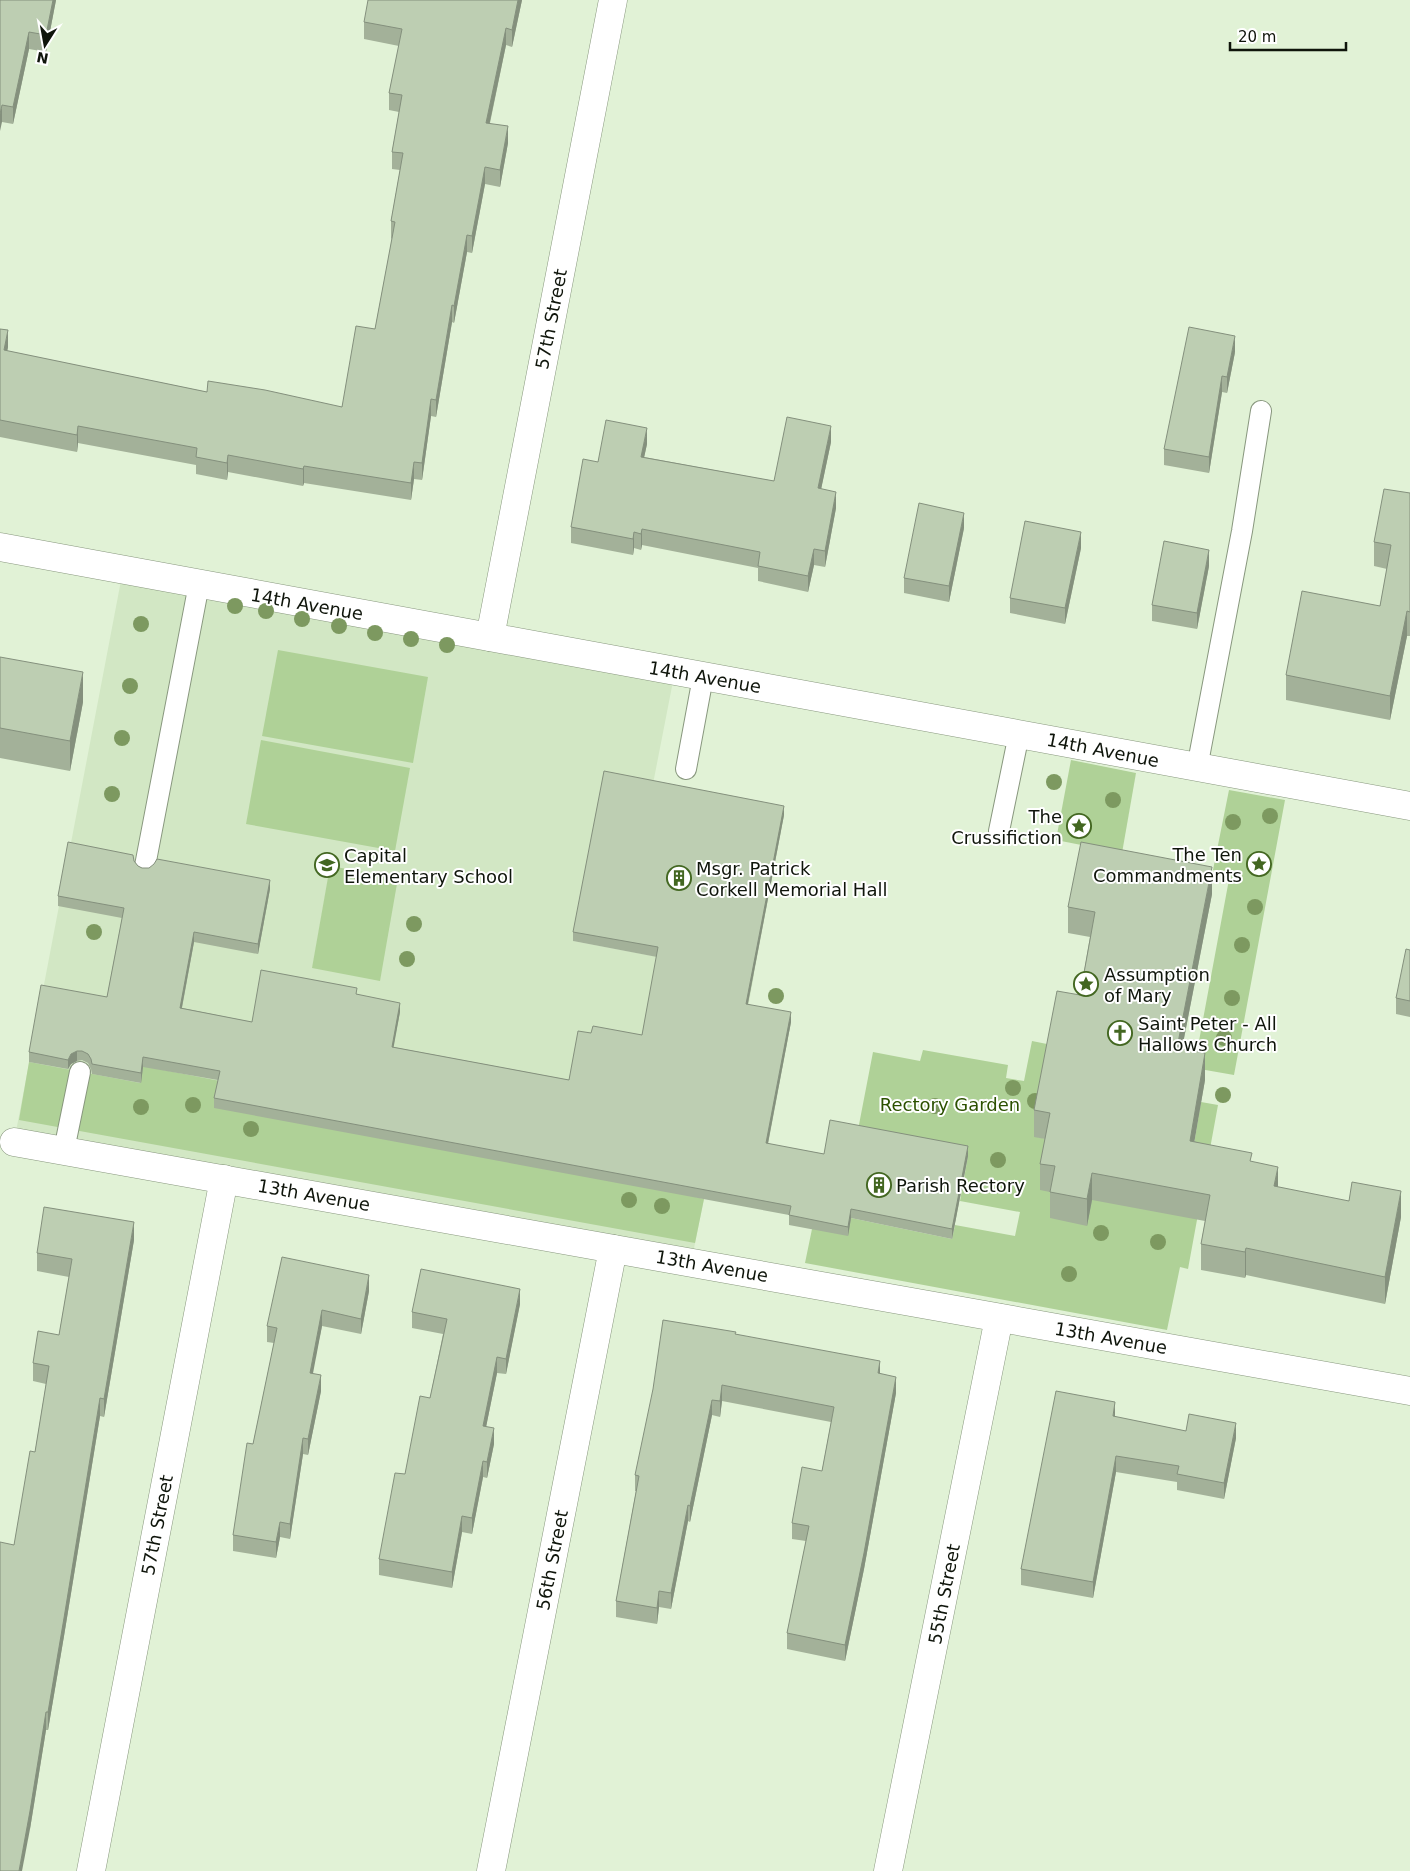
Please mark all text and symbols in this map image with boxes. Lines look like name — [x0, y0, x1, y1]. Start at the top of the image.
north arrow — [20, 20, 70, 70]
scale bar — [1230, 20, 1346, 52]
text: 20 m — [1238, 28, 1276, 46]
text: N — [35, 49, 50, 67]
street label: 57th Street — [531, 267, 571, 371]
street label: 14th Avenue — [249, 584, 365, 624]
street label: 14th Avenue — [647, 657, 763, 697]
street label: 14th Avenue — [1045, 729, 1161, 771]
place label: The Crussifiction — [951, 806, 1062, 848]
place icon: The Crussifiction — [1066, 813, 1092, 839]
place label: The Ten Commandments — [1093, 844, 1242, 886]
place label: Capital Elementary School — [344, 845, 513, 887]
place icon: The Ten Commandments — [1246, 851, 1272, 877]
school or university icon: Capital Elementary School — [314, 852, 340, 878]
place label: Msgr. Patrick Corkell Memorial Hall — [696, 858, 887, 900]
building icon: Msgr. Patrick Corkell Memorial Hall — [666, 865, 692, 891]
place label: Assumption of Mary — [1104, 964, 1210, 1006]
place icon: Assumption of Mary — [1073, 971, 1099, 997]
place label: Saint Peter - All Hallows Church — [1138, 1013, 1277, 1055]
church icon: Saint Peter - All Hallows Church — [1107, 1020, 1133, 1046]
park label: Rectory Garden — [880, 1094, 1020, 1115]
building icon: Parish Rectory — [866, 1172, 892, 1198]
street label: 13th Avenue — [256, 1175, 372, 1215]
place label: Parish Rectory — [896, 1175, 1025, 1196]
street label: 13th Avenue — [654, 1246, 770, 1286]
street label: 13th Avenue — [1053, 1318, 1169, 1358]
street label: 57th Street — [137, 1473, 177, 1577]
street label: 56th Street — [532, 1508, 572, 1612]
street label: 55th Street — [924, 1542, 964, 1646]

